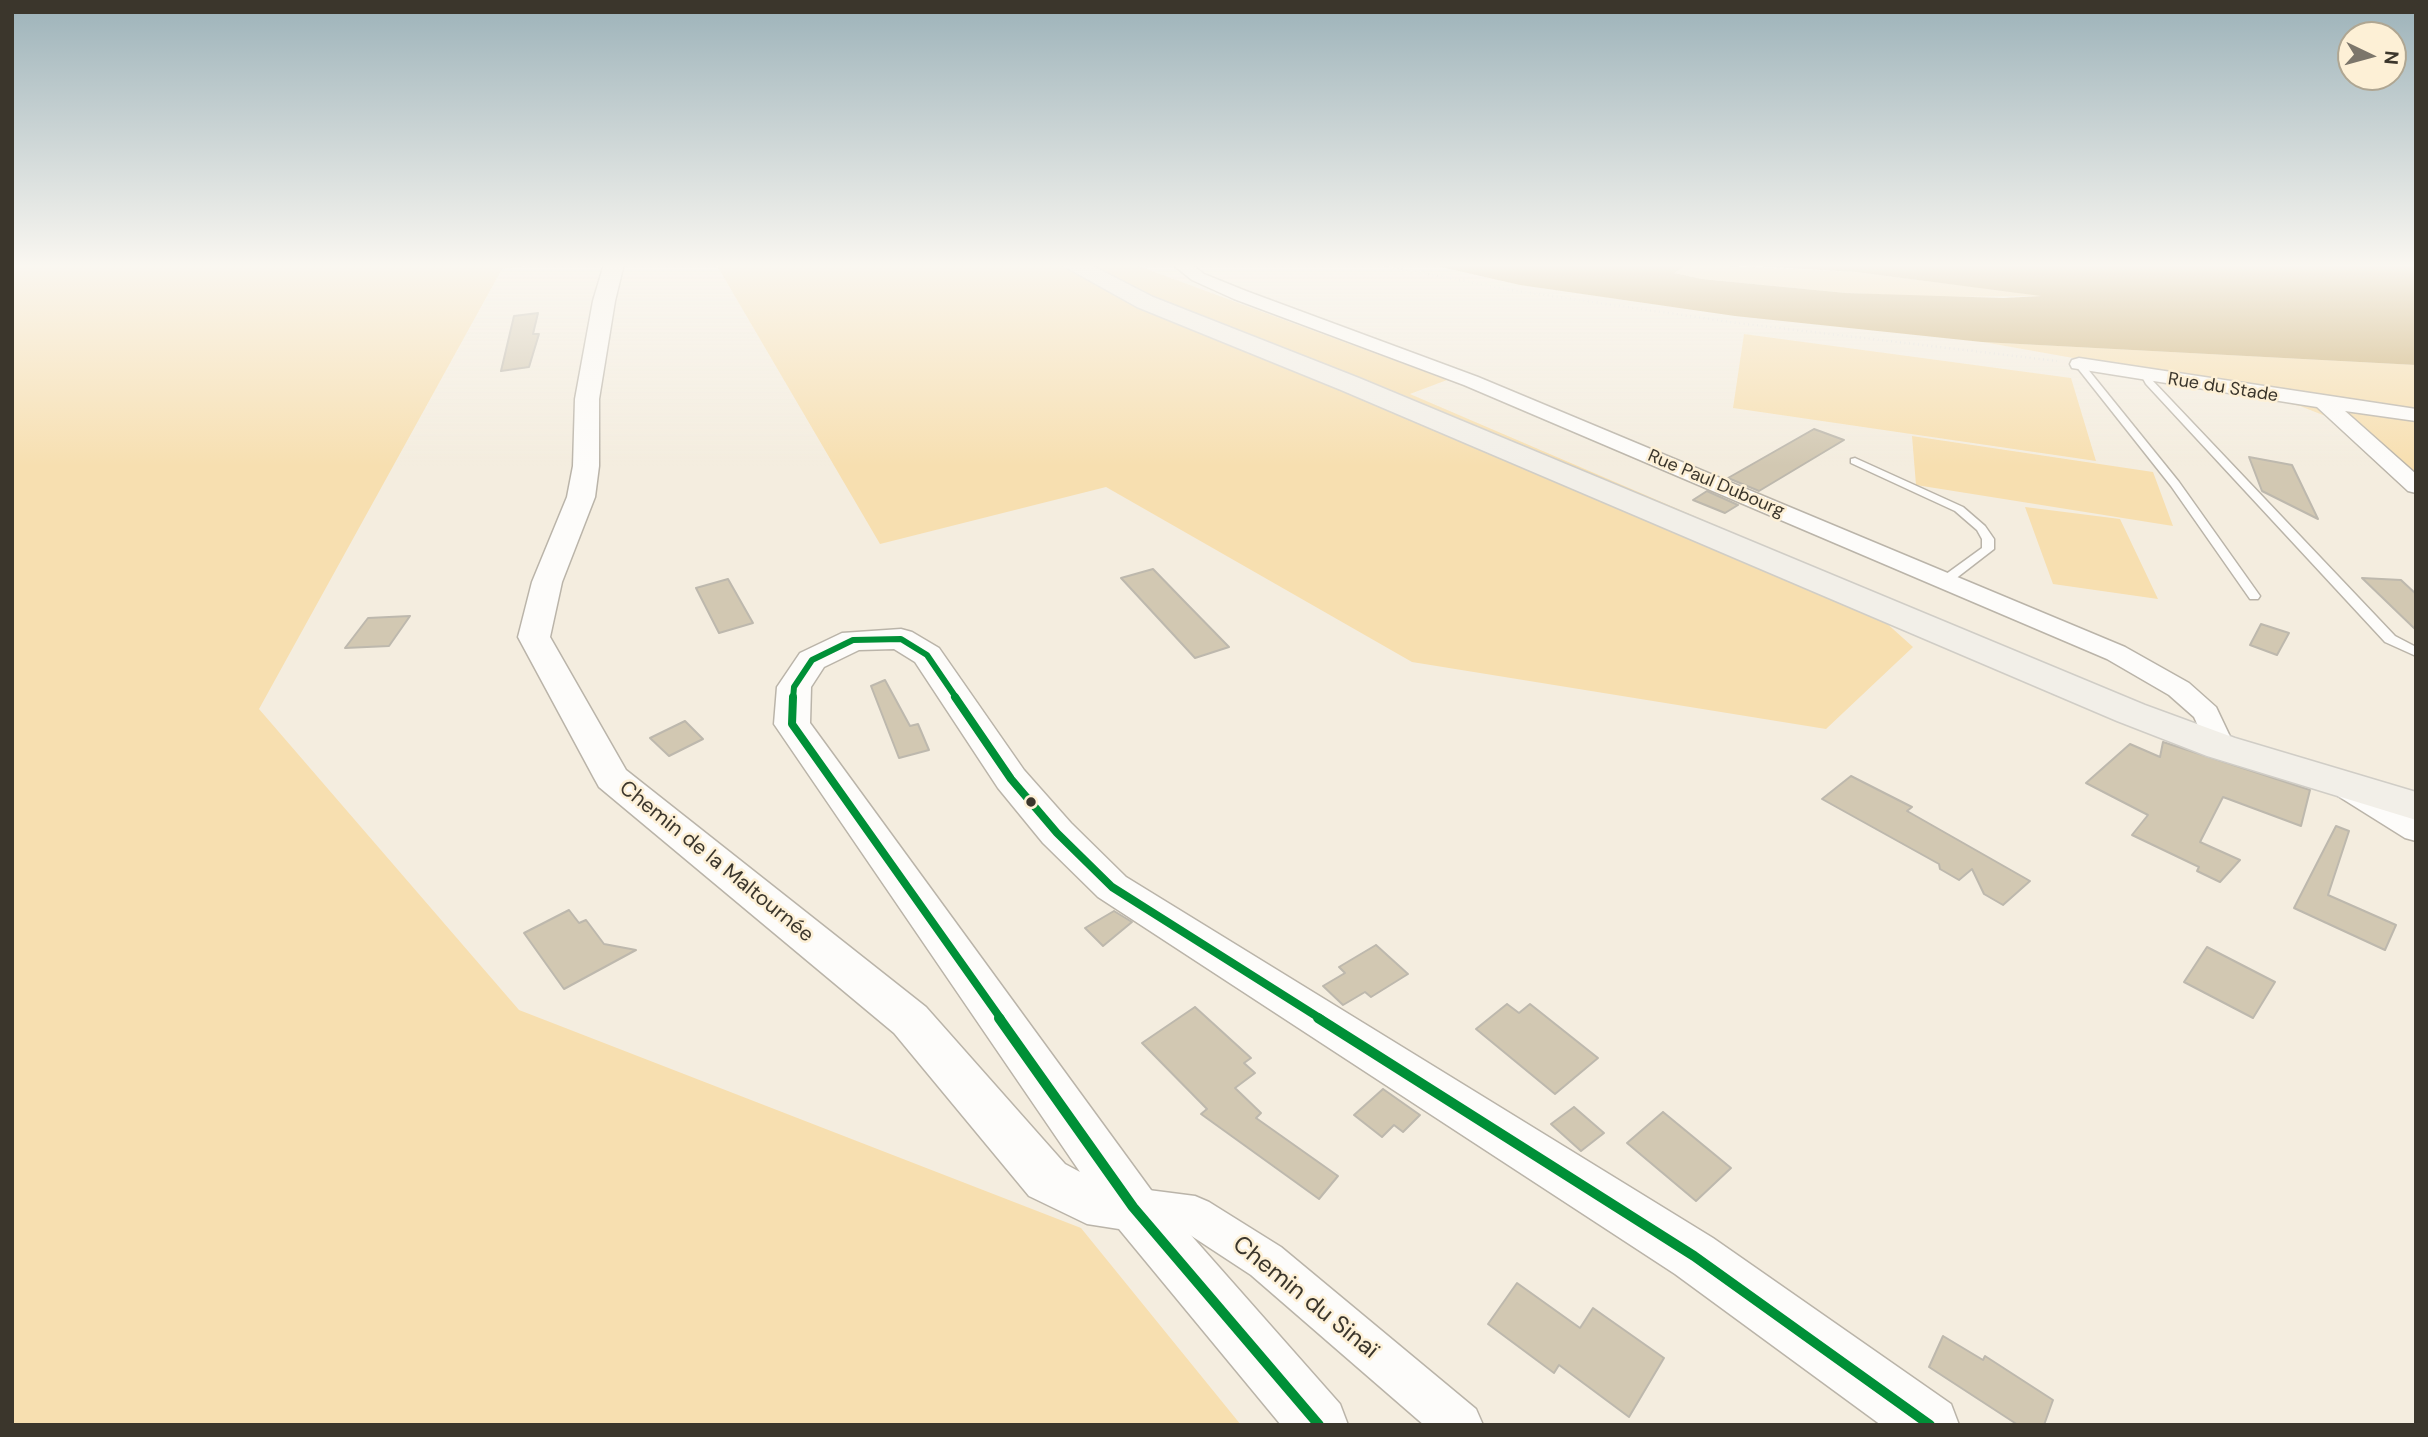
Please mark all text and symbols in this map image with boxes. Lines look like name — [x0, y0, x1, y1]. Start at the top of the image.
north arrow — [2337, 21, 2407, 91]
text: N — [2378, 50, 2404, 66]
street label: Rue du Stade — [2166, 369, 2280, 407]
street label: Rue Paul Dubourg — [1644, 445, 1788, 523]
street label: Chemin de la Maltournée — [614, 776, 818, 948]
unlabelled marker — [1024, 795, 1038, 809]
street label: Chemin du Sinaï — [1226, 1230, 1384, 1366]

